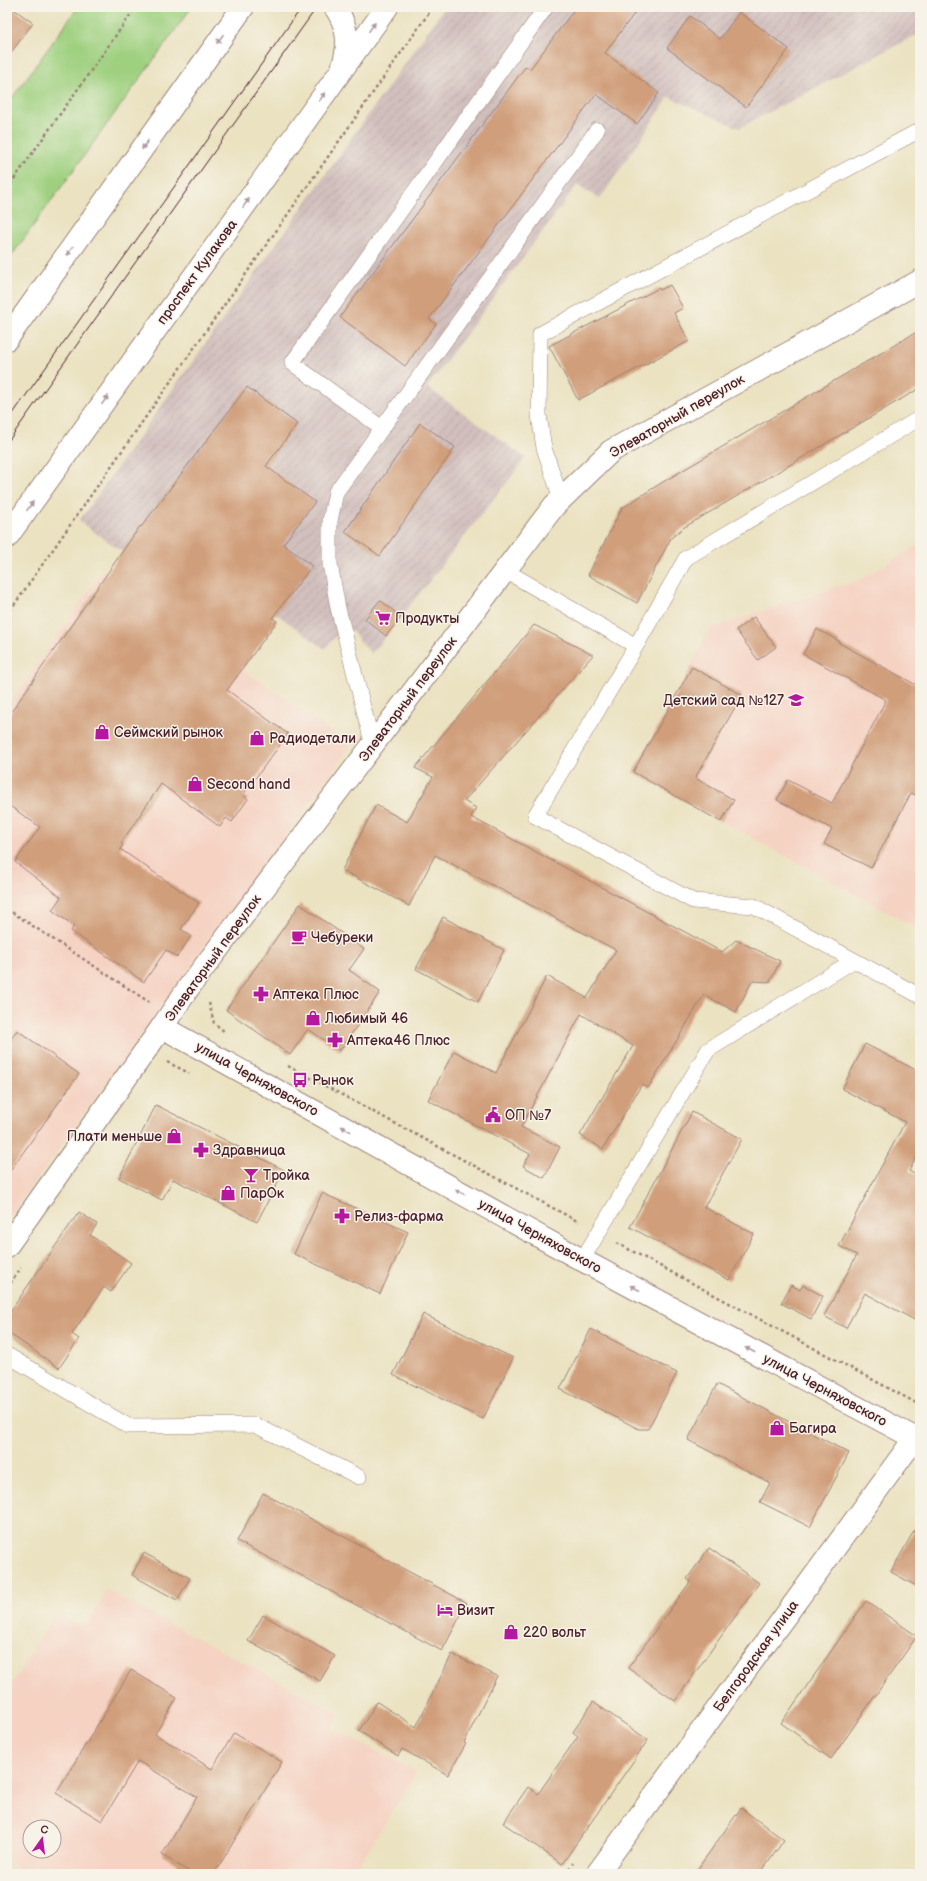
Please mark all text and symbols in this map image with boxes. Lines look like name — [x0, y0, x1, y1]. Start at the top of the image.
one-way arrow — [368, 22, 377, 33]
one-way arrow — [217, 34, 225, 44]
one-way arrow — [318, 92, 326, 103]
one-way arrow — [141, 140, 149, 150]
one-way arrow — [242, 198, 250, 208]
street label: проспект Кулакова — [153, 216, 241, 328]
one-way arrow — [66, 245, 74, 256]
street label: Элеваторный переулок — [607, 370, 748, 462]
one-way arrow — [101, 395, 109, 405]
one-way arrow — [26, 500, 34, 511]
supermarket icon: Продукты — [374, 609, 392, 627]
place label: Продукты — [395, 610, 459, 627]
street label: Элеваторный переулок — [355, 632, 461, 765]
school or university icon: Детский сад №127 — [787, 691, 805, 709]
place label: Детский сад №127 — [663, 692, 784, 709]
shop icon: Сеймский рынок — [93, 723, 111, 741]
place label: Сеймский рынок — [114, 724, 224, 741]
shop icon: Радиодетали — [248, 729, 266, 747]
place label: Радиодетали — [269, 730, 356, 747]
shop icon: Second hand — [186, 775, 204, 793]
place label: Second hand — [207, 776, 290, 793]
street label: Элеваторный переулок — [161, 891, 265, 1025]
cafe icon: Чебуреки — [290, 928, 308, 946]
place label: Чебуреки — [311, 929, 373, 946]
pharmacy icon: Аптека Плюс — [252, 985, 270, 1003]
place label: Аптека Плюс — [272, 986, 359, 1003]
shop icon: Любимый 46 — [304, 1009, 322, 1027]
place label: Любимый 46 — [324, 1010, 408, 1027]
pharmacy icon: Аптека46 Плюс — [326, 1031, 344, 1049]
place label: Аптека46 Плюс — [346, 1032, 450, 1049]
street label: улица Черняховского — [193, 1038, 321, 1120]
bus stop icon: Рынок — [291, 1071, 309, 1089]
place label: Рынок — [312, 1072, 354, 1089]
public building icon: ОП №7 — [484, 1106, 502, 1124]
place label: ОП №7 — [505, 1107, 551, 1124]
one-way arrow — [340, 1126, 352, 1133]
shop icon: Плати меньше — [165, 1127, 183, 1145]
place label: Плати меньше — [67, 1128, 162, 1145]
pharmacy icon: Здравница — [192, 1141, 210, 1159]
place label: Здравница — [213, 1142, 286, 1159]
bar icon: Тройка — [242, 1166, 260, 1184]
place label: Тройка — [263, 1167, 311, 1184]
shop icon: ПарОк — [219, 1184, 237, 1202]
place label: ПарОк — [240, 1185, 285, 1202]
one-way arrow — [454, 1189, 466, 1196]
street label: улица Черняховского — [476, 1195, 604, 1277]
pharmacy icon: Релиз-фарма — [333, 1207, 351, 1225]
place label: Релиз-фарма — [354, 1208, 444, 1225]
one-way arrow — [630, 1285, 641, 1292]
one-way arrow — [744, 1347, 756, 1353]
street label: улица Черняховского — [760, 1350, 890, 1430]
shop icon: Багира — [768, 1419, 786, 1437]
place label: Багира — [789, 1420, 837, 1437]
street label: Белгородская улица — [710, 1596, 803, 1715]
hotel icon: Визит — [436, 1601, 454, 1619]
place label: Визит — [457, 1602, 495, 1619]
shop icon: 220 вольт — [502, 1623, 520, 1641]
place label: 220 вольт — [523, 1624, 587, 1641]
north arrow — [22, 1819, 62, 1859]
text: С — [39, 1823, 50, 1837]

